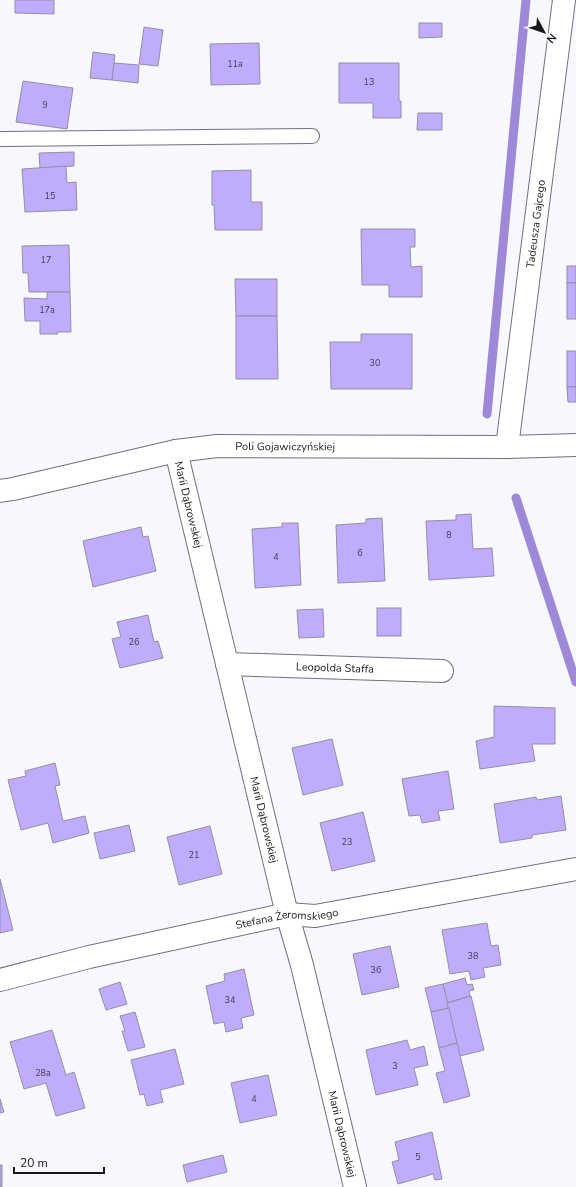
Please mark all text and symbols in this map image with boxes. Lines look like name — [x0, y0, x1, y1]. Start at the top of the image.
north arrow — [524, 12, 564, 52]
text: N — [543, 30, 560, 46]
house number: 11a — [227, 58, 243, 70]
house number: 13 — [364, 76, 374, 88]
house number: 9 — [42, 99, 48, 111]
street label: Tadeusza Gajcego — [522, 179, 549, 269]
house number: 15 — [45, 190, 55, 202]
house number: 17 — [41, 254, 51, 266]
house number: 17a — [39, 304, 55, 316]
house number: 30 — [370, 357, 380, 369]
street label: Poli Gojawiczyńskiej — [235, 439, 335, 454]
street label: Marii Dąbrowskiej — [171, 460, 206, 549]
house number: 8 — [446, 529, 452, 541]
house number: 6 — [357, 547, 363, 559]
house number: 4 — [273, 551, 279, 563]
house number: 26 — [129, 636, 139, 648]
street label: Leopolda Staffa — [296, 659, 374, 676]
street label: Marii Dąbrowskiej — [247, 775, 282, 864]
house number: 23 — [342, 836, 352, 848]
house number: 21 — [189, 849, 199, 861]
street label: Stefana Żeromskiego — [234, 904, 339, 932]
house number: 38 — [468, 950, 478, 962]
house number: 36 — [371, 964, 381, 976]
house number: 34 — [225, 994, 236, 1006]
house number: 3 — [392, 1060, 398, 1072]
house number: 28a — [35, 1067, 51, 1079]
street label: Marii Dąbrowskiej — [325, 1089, 360, 1179]
house number: 4 — [251, 1093, 257, 1105]
scale bar — [14, 1149, 104, 1175]
house number: 5 — [415, 1151, 421, 1163]
text: 20 m — [20, 1155, 48, 1171]

